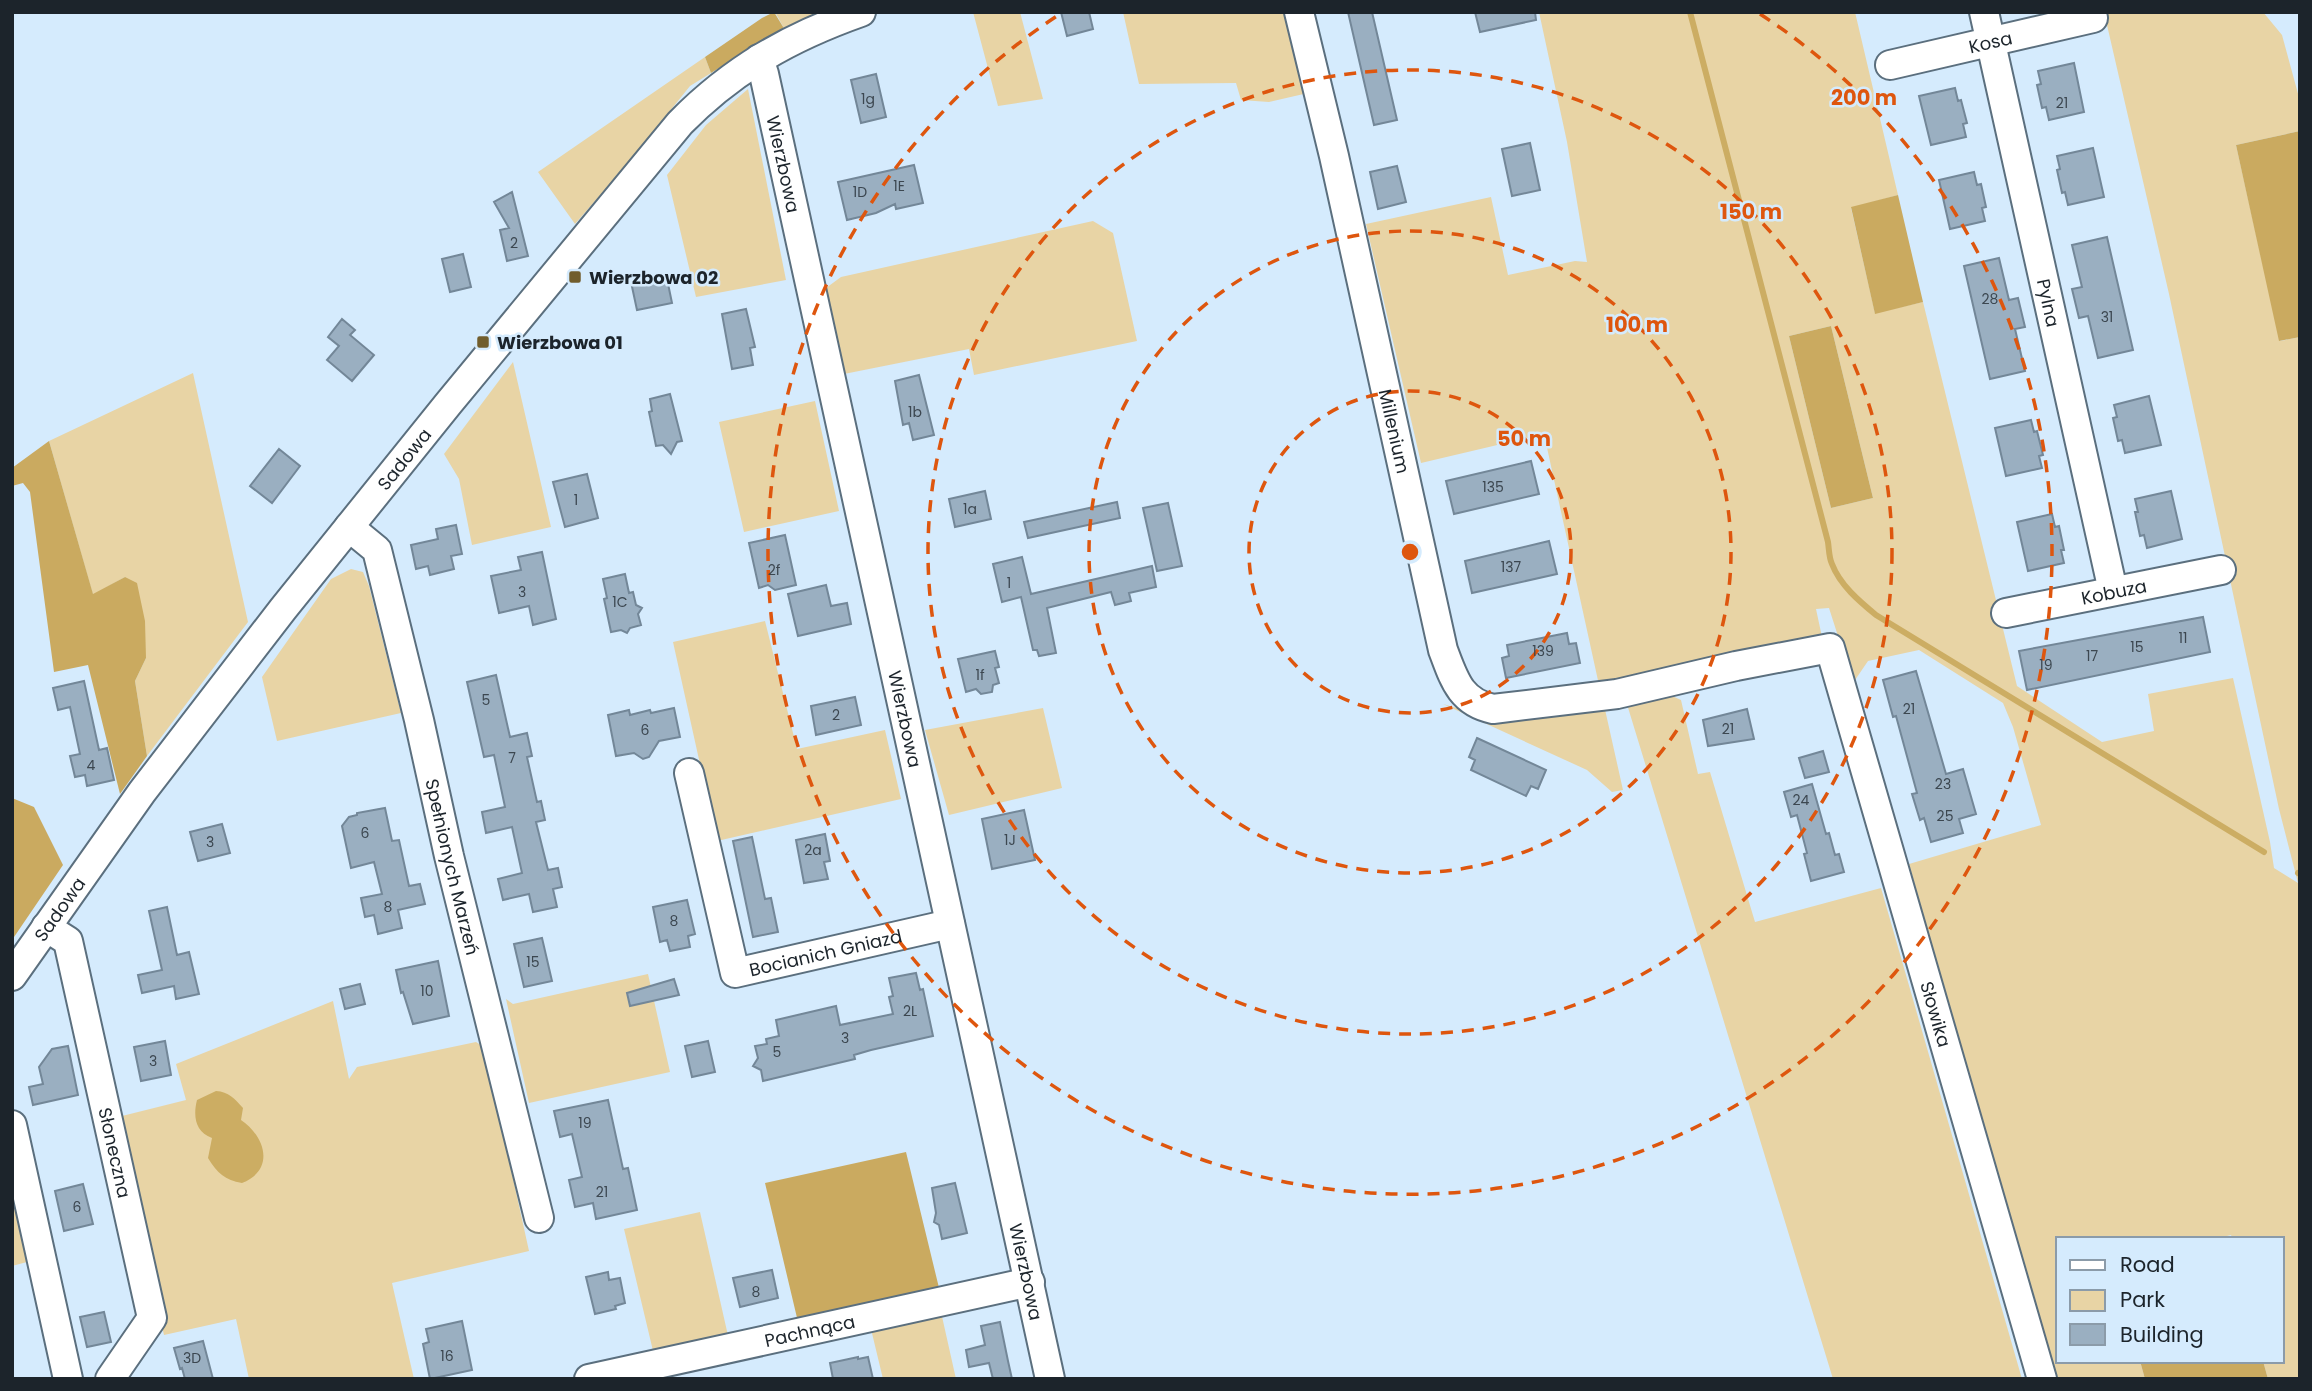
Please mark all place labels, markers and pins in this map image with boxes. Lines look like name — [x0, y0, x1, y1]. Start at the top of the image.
place label: Wierzbowa 02 — [589, 265, 718, 290]
marker: Wierzbowa 02 — [567, 269, 583, 285]
place label: Wierzbowa 01 — [497, 330, 623, 355]
marker: Wierzbowa 01 — [475, 334, 491, 350]
centre of rings — [1398, 540, 1422, 564]

